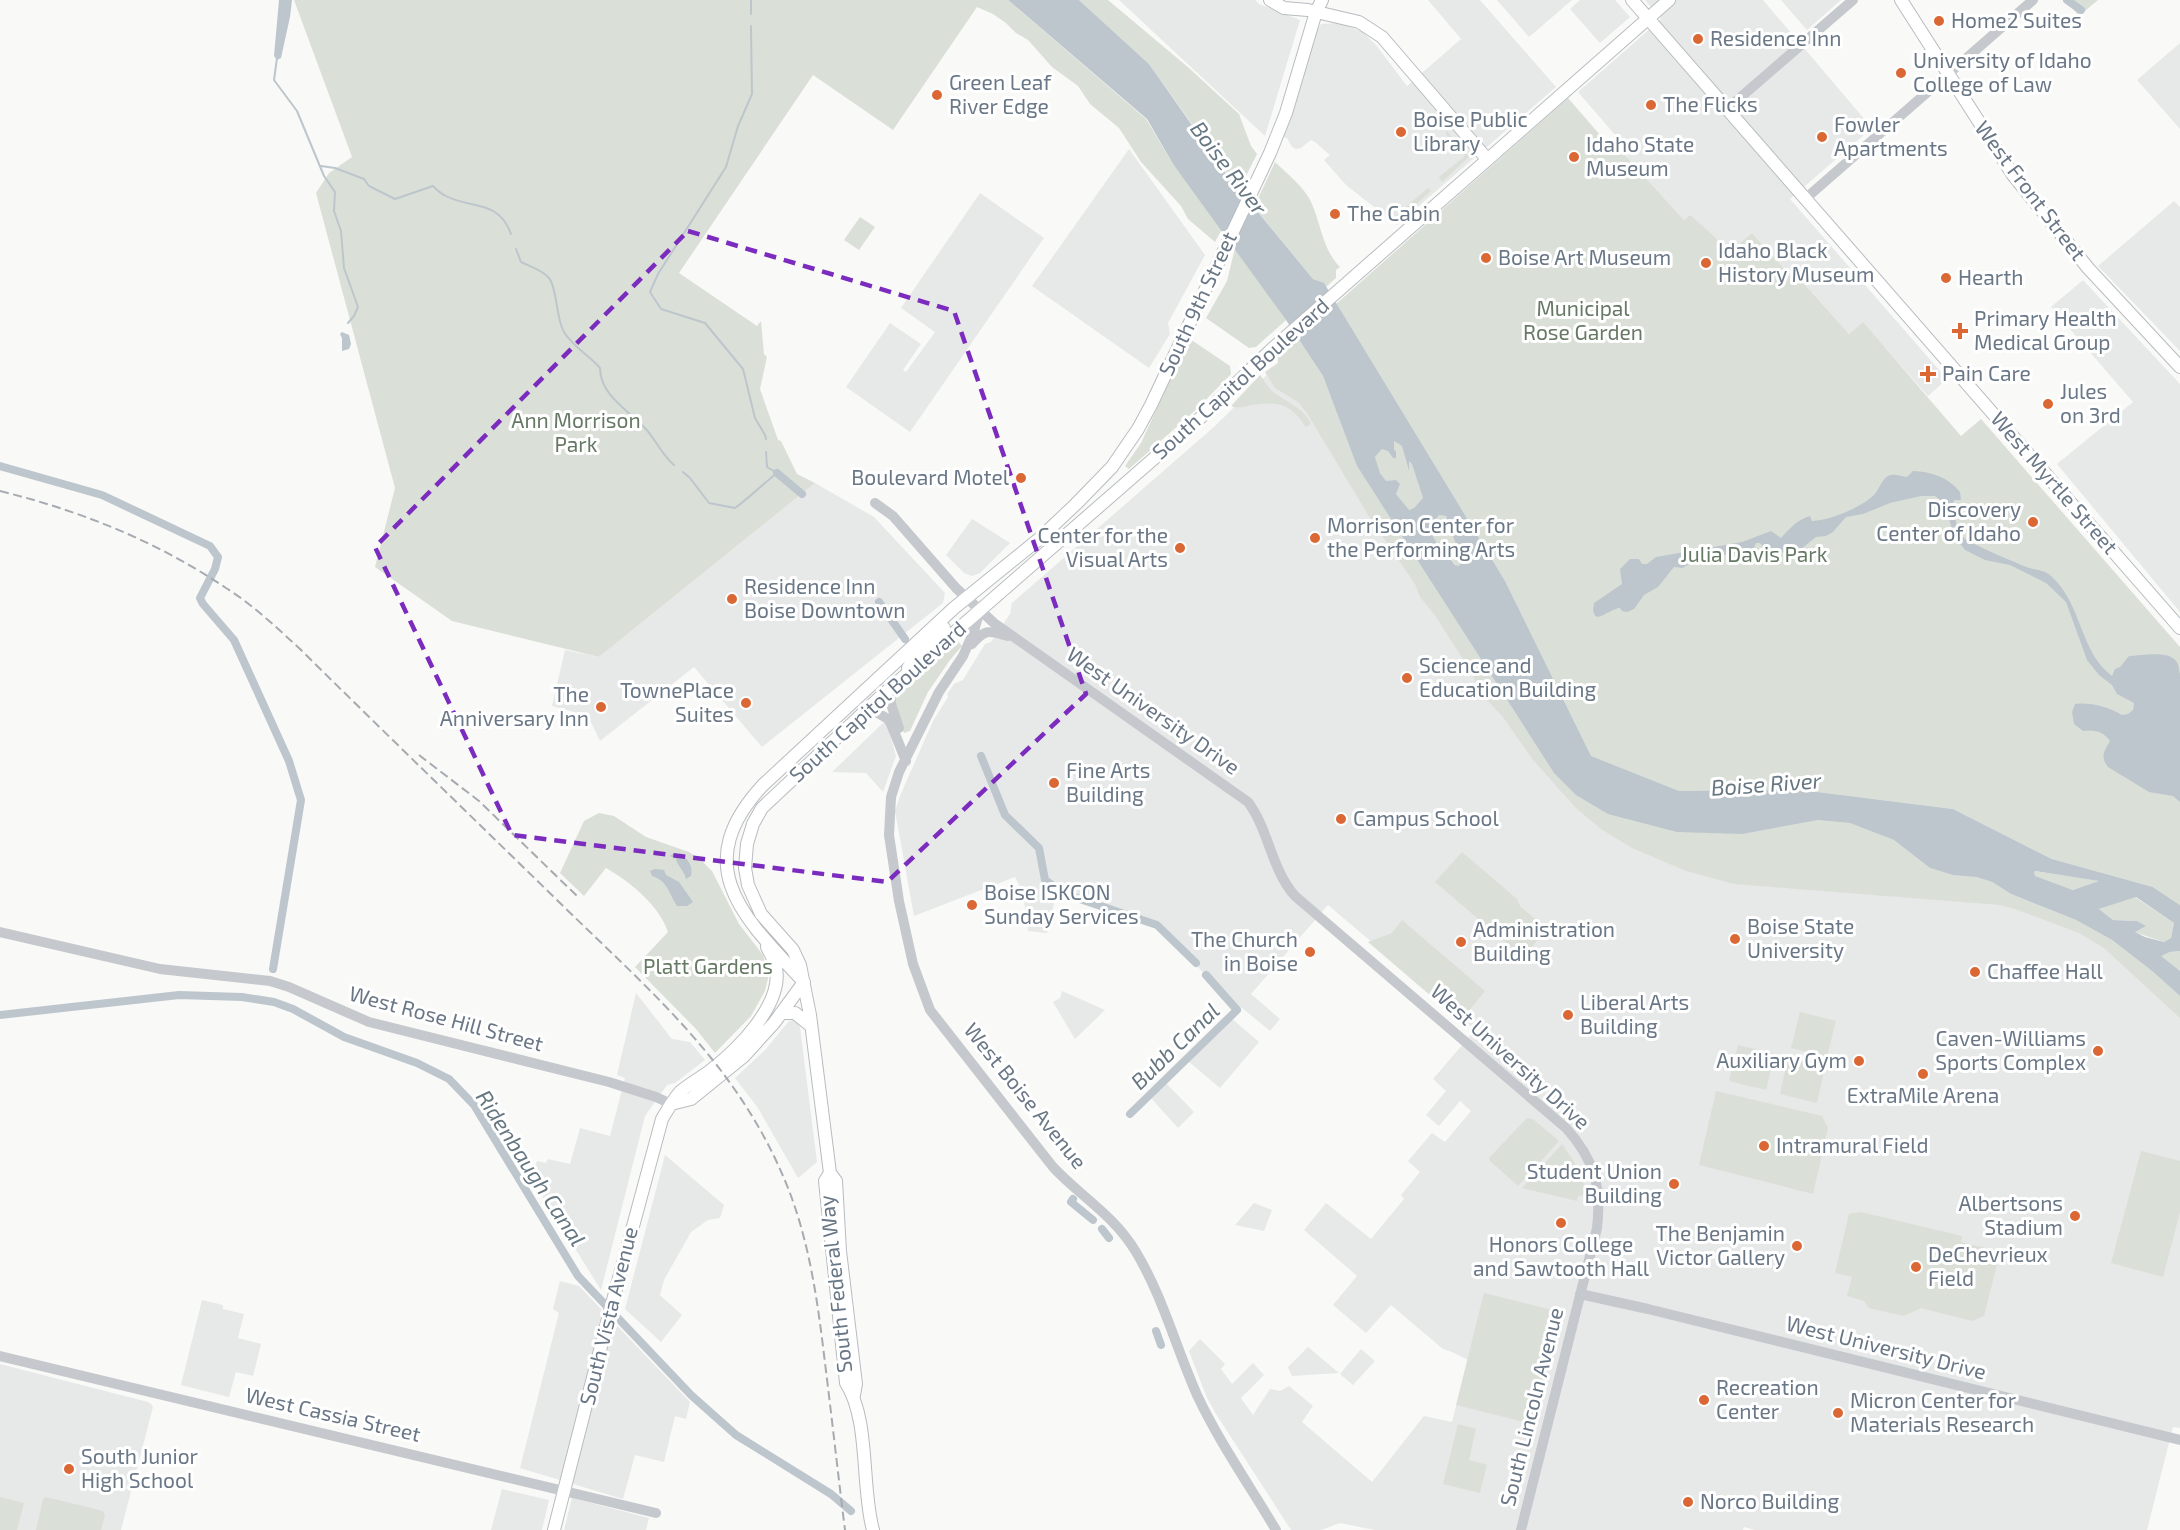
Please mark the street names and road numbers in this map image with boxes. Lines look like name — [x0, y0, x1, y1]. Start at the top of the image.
street label: West Front Street — [1971, 115, 2092, 265]
street label: South 9th Street — [1152, 227, 1241, 379]
street label: South Capitol Boulevard — [1147, 292, 1333, 464]
street label: West Myrtle Street — [1986, 406, 2124, 558]
street label: South Capitol Boulevard — [784, 615, 970, 787]
street label: West University Drive — [1063, 641, 1245, 779]
street label: West University Drive — [1426, 978, 1596, 1134]
street label: West Rose Hill Street — [347, 980, 546, 1055]
street label: West Boise Avenue — [960, 1017, 1093, 1173]
street label: South Federal Way — [813, 1194, 856, 1374]
street label: South Vista Avenue — [573, 1224, 642, 1407]
street label: South Lincoln Avenue — [1494, 1305, 1567, 1509]
street label: West University Drive — [1784, 1310, 1989, 1384]
street label: West Cassia Street — [243, 1381, 423, 1446]

